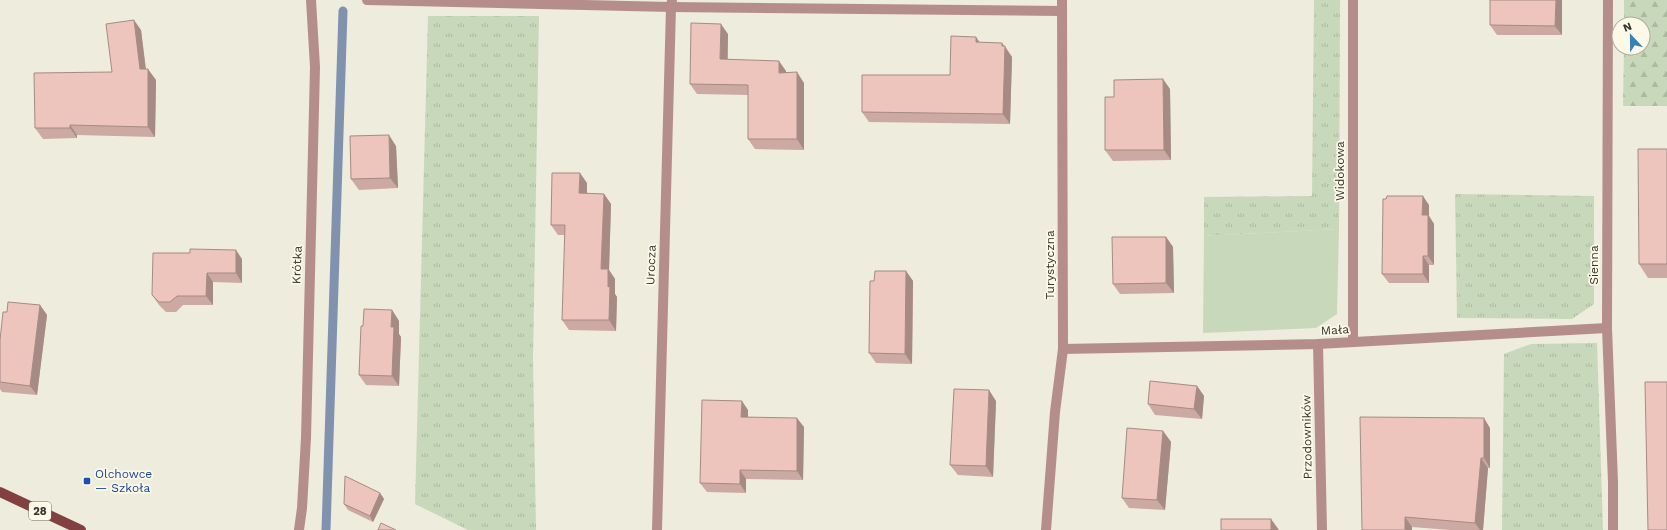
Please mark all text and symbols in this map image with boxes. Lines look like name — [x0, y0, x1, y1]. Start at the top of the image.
north arrow — [1611, 16, 1651, 56]
text: N — [1621, 20, 1634, 35]
street label: Widokowa — [1333, 141, 1347, 201]
street label: Turystyczna — [1043, 230, 1057, 300]
street label: Urocza — [643, 244, 659, 285]
street label: Krótka — [289, 245, 305, 284]
street label: Sienna — [1587, 245, 1601, 285]
street label: Mała — [1321, 322, 1350, 338]
street label: Przodowników — [1299, 395, 1315, 479]
place label: Olchowce — Szkoła — [95, 467, 152, 495]
marker: Olchowce — Szkoła — [82, 476, 92, 486]
road number: 28 — [29, 502, 51, 520]

